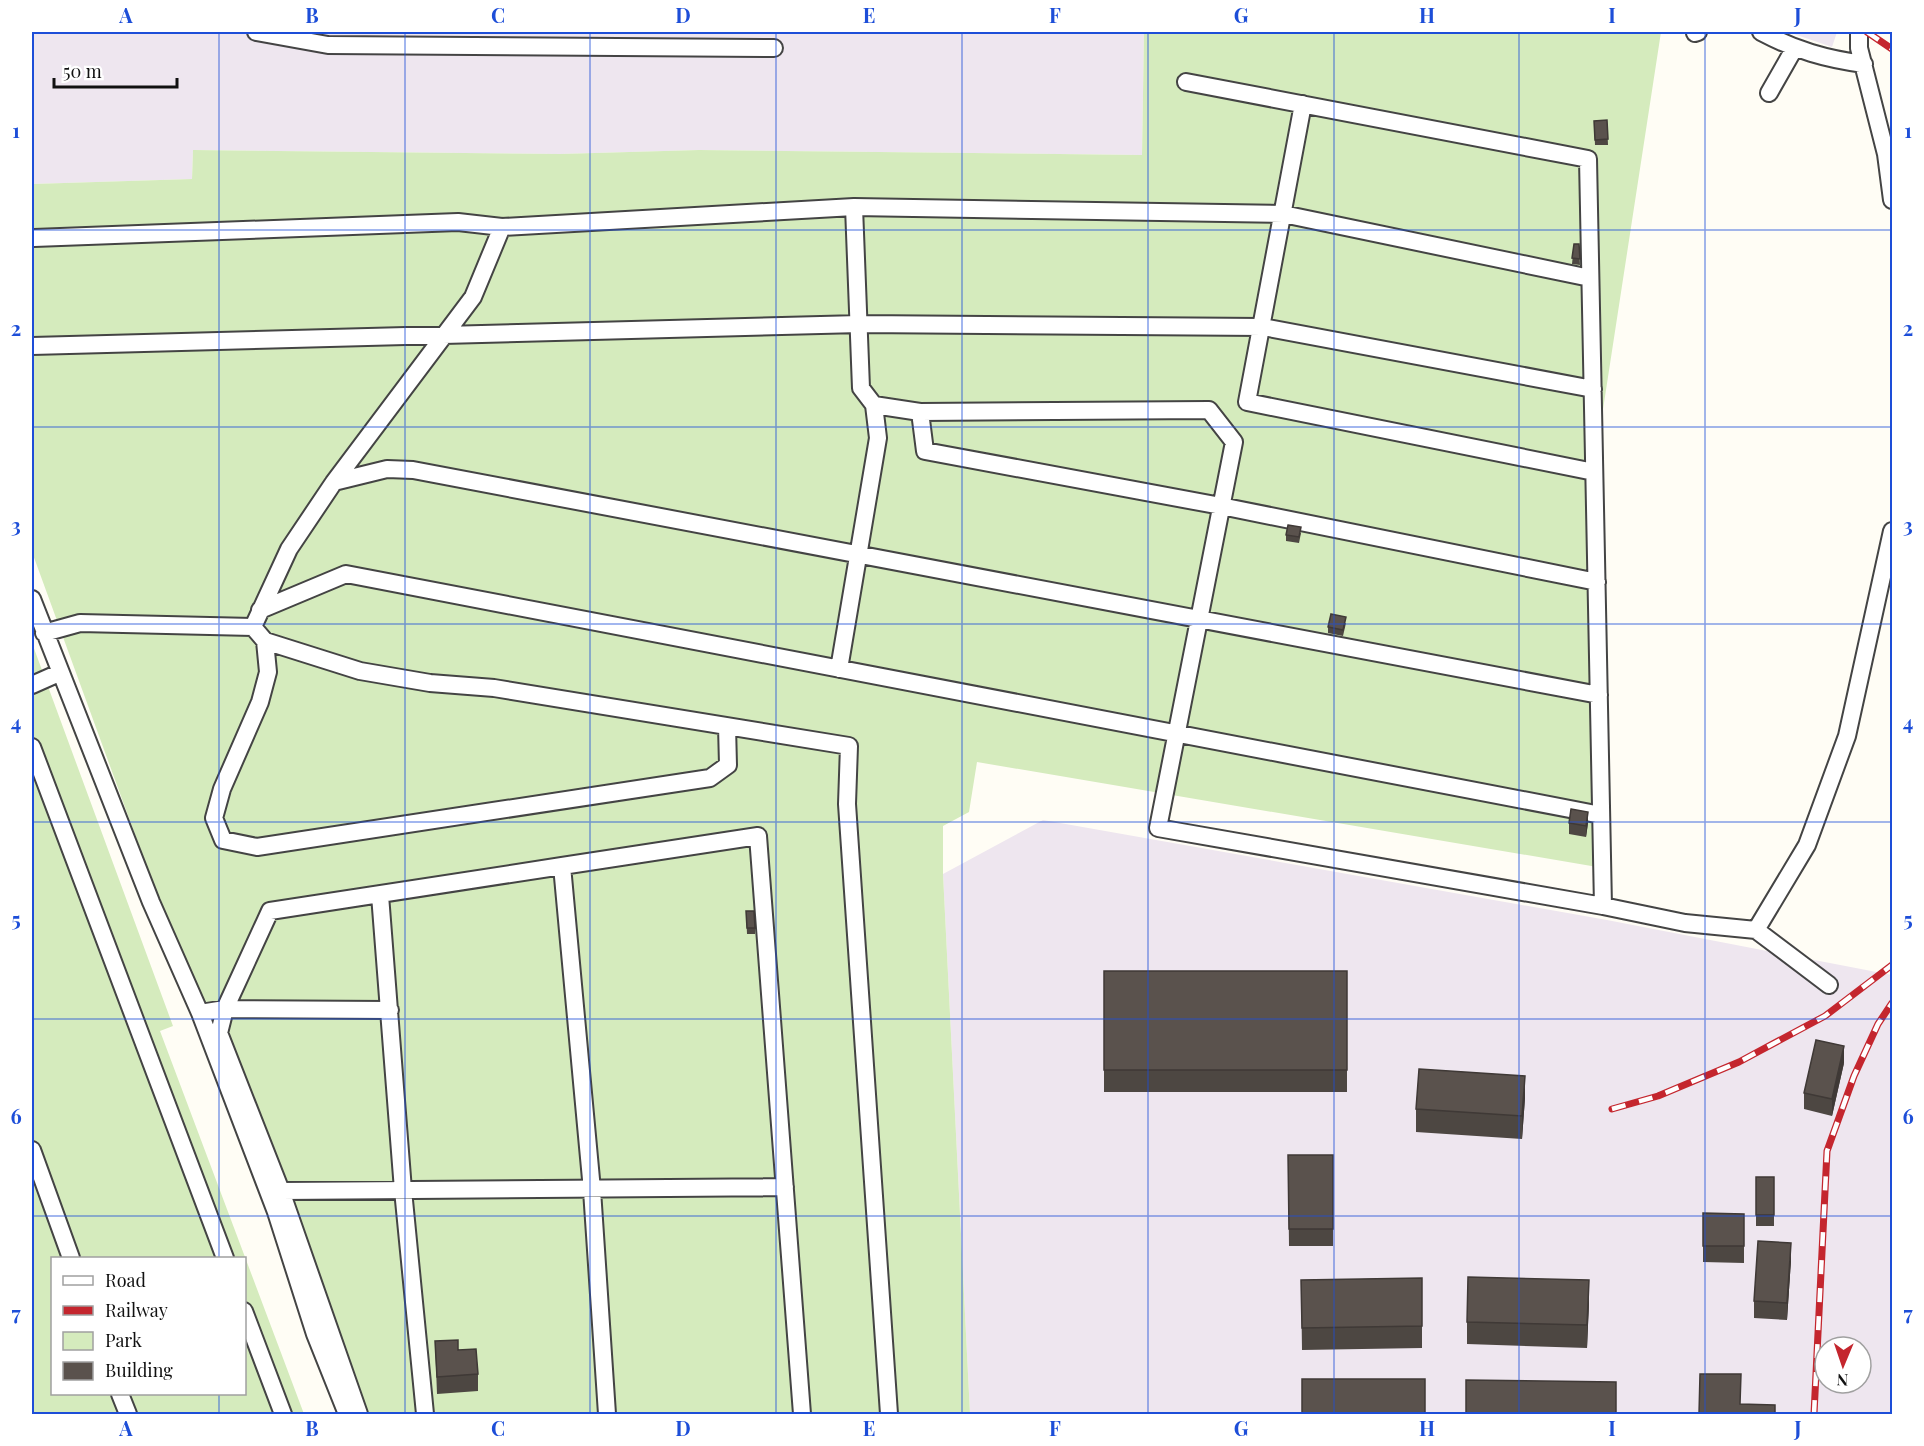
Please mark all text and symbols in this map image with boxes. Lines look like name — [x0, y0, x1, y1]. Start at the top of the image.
text: A — [118, 1, 133, 28]
text: B — [305, 1, 319, 28]
text: C — [491, 1, 505, 28]
text: D — [675, 1, 691, 28]
text: E — [863, 1, 875, 28]
text: F — [1049, 1, 1061, 28]
text: G — [1234, 1, 1249, 28]
text: H — [1419, 1, 1435, 28]
text: I — [1608, 1, 1616, 28]
text: J — [1793, 1, 1802, 28]
scale bar — [54, 51, 177, 89]
text: 50 m — [63, 59, 102, 83]
text: 1 — [12, 116, 20, 143]
text: 1 — [1904, 116, 1912, 143]
text: 2 — [11, 314, 21, 341]
text: 2 — [1903, 314, 1913, 341]
text: 3 — [11, 511, 21, 538]
text: 3 — [1903, 511, 1913, 538]
text: 4 — [11, 708, 21, 735]
text: 4 — [1903, 708, 1913, 735]
text: 5 — [11, 905, 21, 932]
text: 5 — [1903, 905, 1913, 932]
text: 6 — [10, 1102, 22, 1129]
text: 6 — [1902, 1102, 1914, 1129]
legend — [51, 1257, 246, 1395]
text: Road — [105, 1268, 146, 1292]
text: Railway — [105, 1298, 168, 1322]
text: 7 — [11, 1299, 21, 1326]
text: 7 — [1903, 1299, 1913, 1326]
text: Park — [105, 1328, 142, 1352]
north arrow — [1813, 1335, 1873, 1395]
text: Building — [105, 1358, 173, 1382]
text: N — [1836, 1370, 1849, 1391]
text: A — [118, 1414, 133, 1441]
text: B — [305, 1414, 319, 1441]
text: C — [491, 1414, 505, 1441]
text: D — [675, 1414, 691, 1441]
text: E — [863, 1414, 875, 1441]
text: F — [1049, 1414, 1061, 1441]
text: G — [1234, 1414, 1249, 1441]
text: H — [1419, 1414, 1435, 1441]
text: I — [1608, 1414, 1616, 1441]
text: J — [1793, 1414, 1802, 1441]

